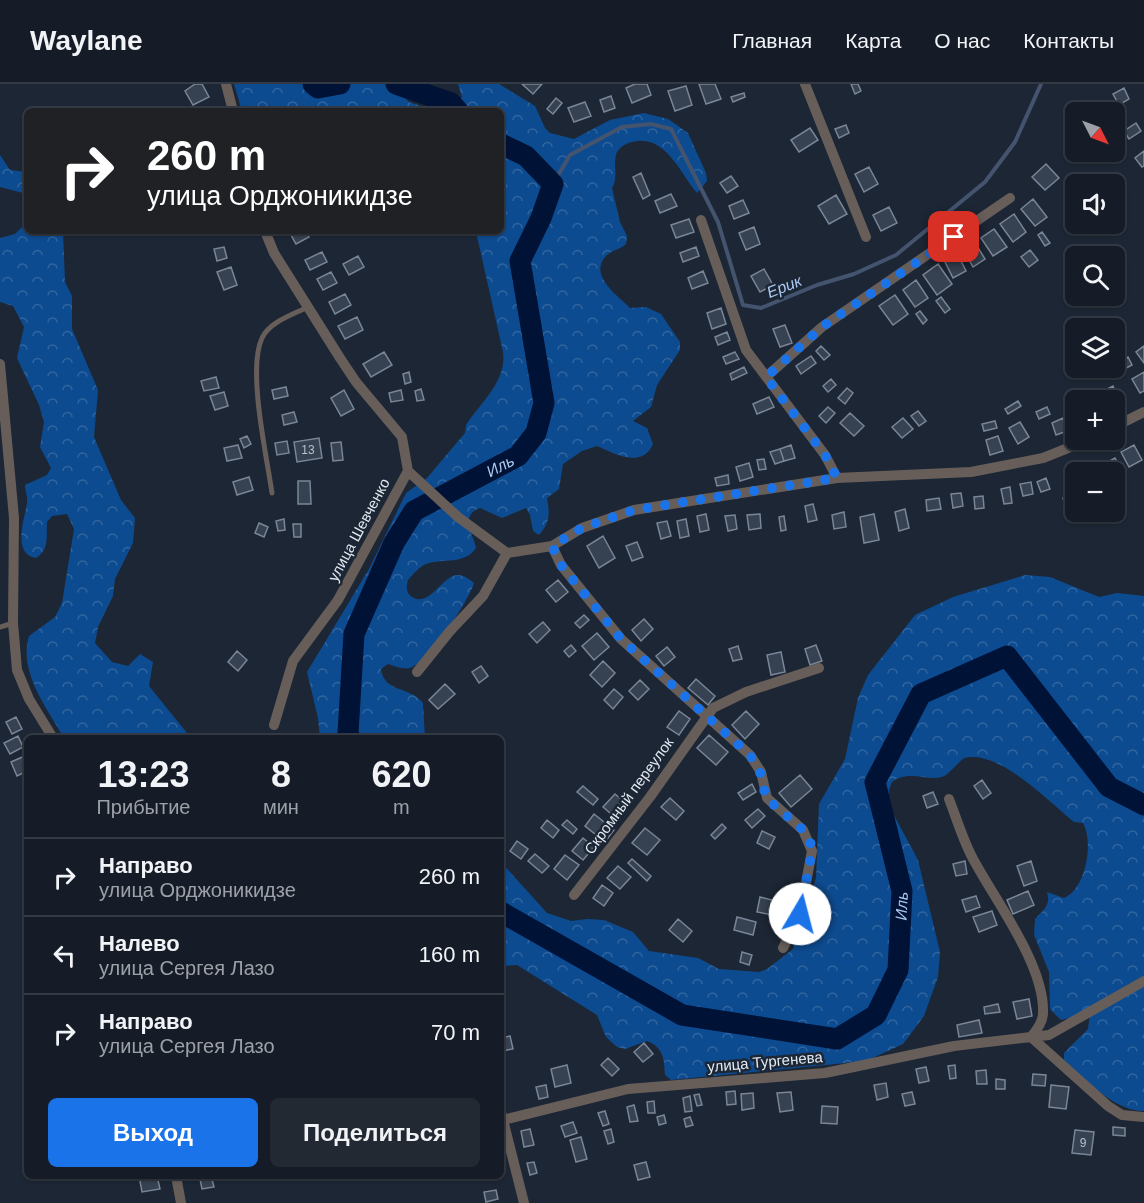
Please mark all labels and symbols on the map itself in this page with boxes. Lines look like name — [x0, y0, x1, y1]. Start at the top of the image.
north arrow — [1065, 102, 1125, 162]
pin — [928, 211, 979, 262]
water label: Ерик — [764, 271, 805, 301]
house number: 13 — [301, 443, 315, 457]
water label: Иль — [483, 452, 517, 480]
street label: улица Шевченко — [324, 475, 393, 584]
street label: Скромный переулок — [581, 734, 677, 857]
position arrow — [768, 882, 832, 946]
water label: Иль — [893, 891, 911, 921]
street label: улица Тургенева — [707, 1048, 824, 1075]
house number: 9 — [1080, 1136, 1087, 1150]

